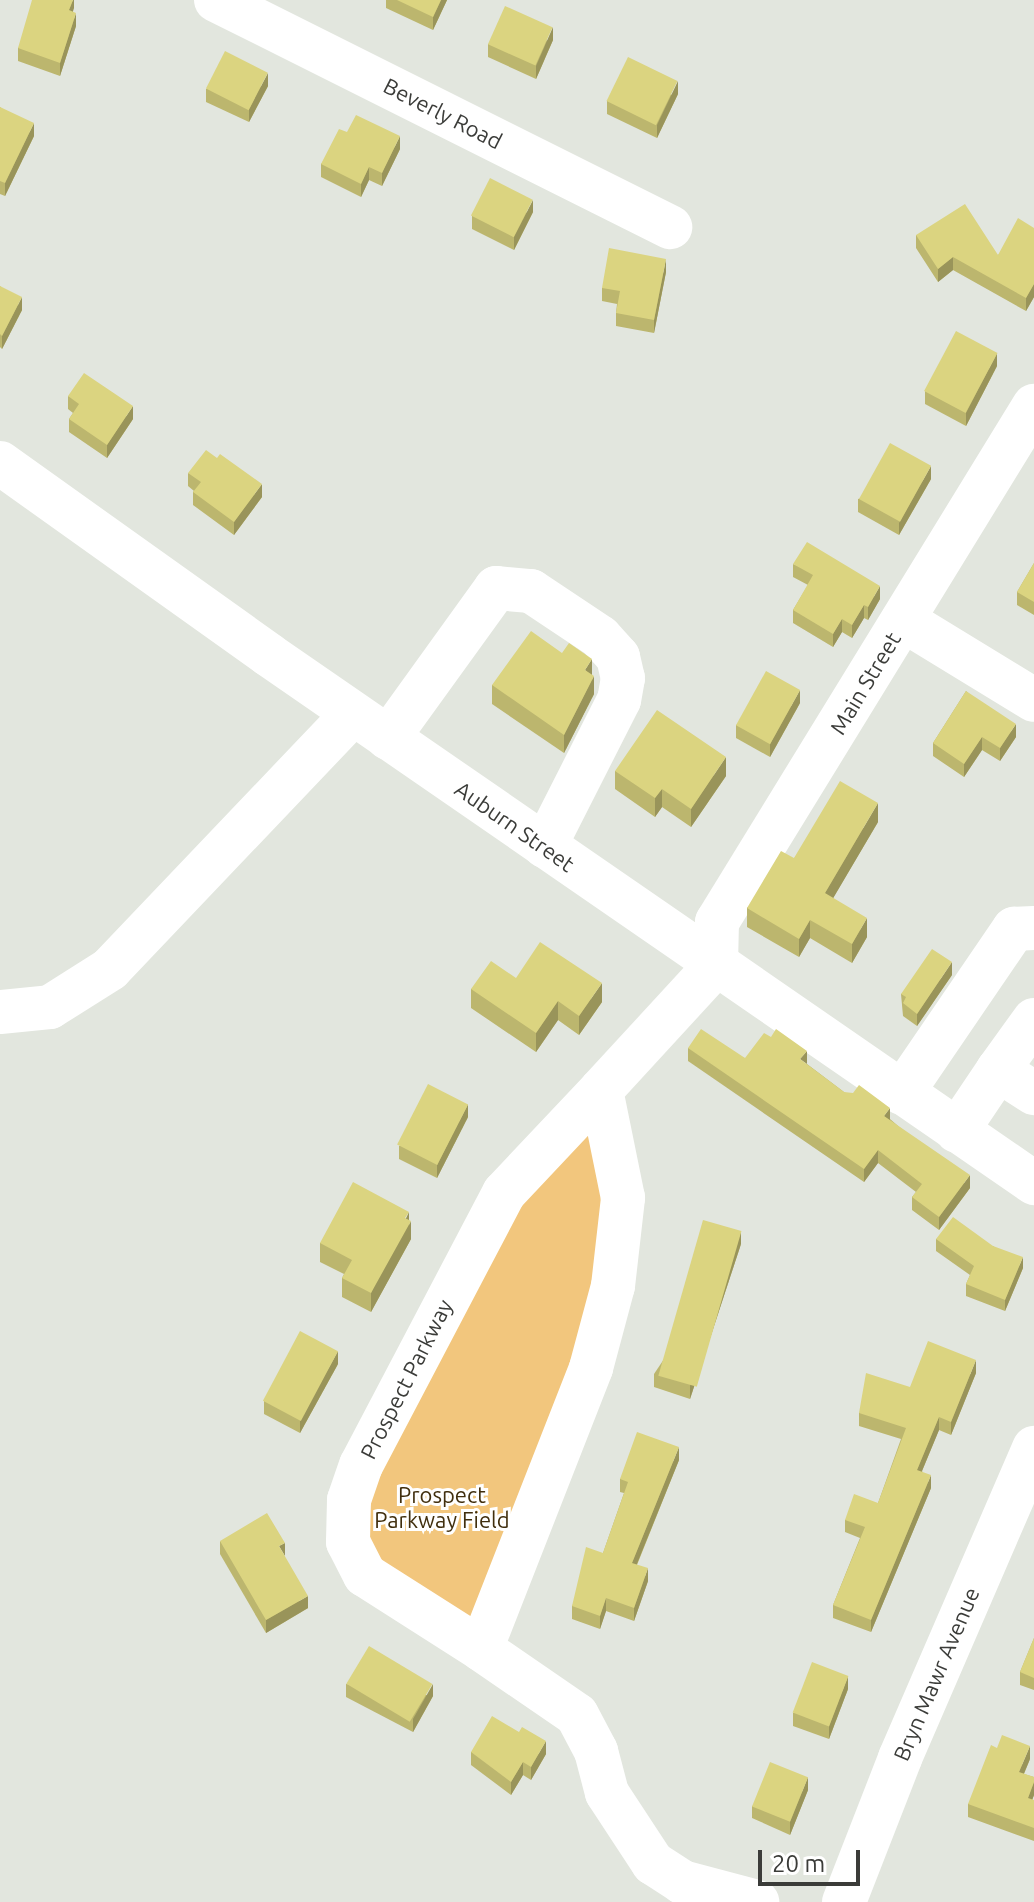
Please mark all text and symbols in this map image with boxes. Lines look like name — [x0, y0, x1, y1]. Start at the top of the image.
street label: Beverly Road — [379, 72, 507, 154]
street label: Main Street — [824, 627, 906, 739]
street label: Auburn Street — [450, 775, 580, 877]
street label: Prospect Parkway — [354, 1295, 458, 1463]
park label: Prospect Parkway Field — [374, 1481, 510, 1532]
street label: Bryn Mawr Avenue — [888, 1583, 984, 1765]
scale bar — [762, 1834, 864, 1884]
text: 20 m — [772, 1850, 825, 1877]

